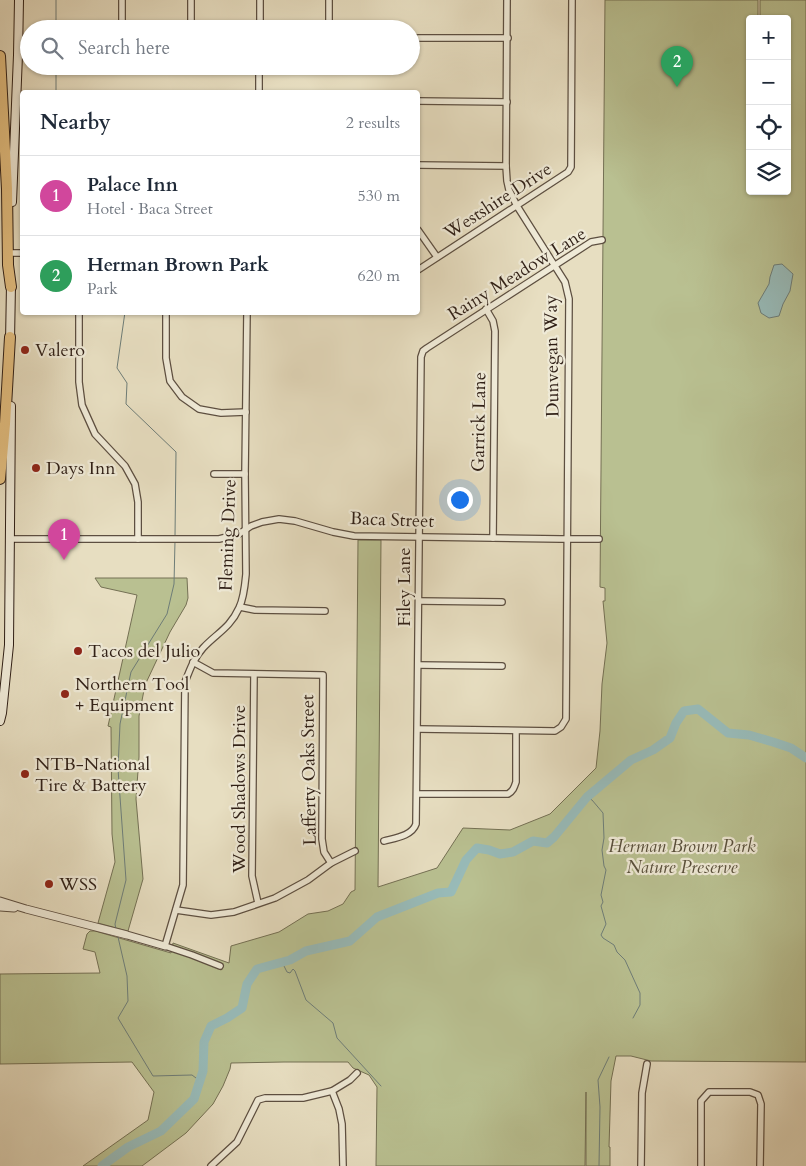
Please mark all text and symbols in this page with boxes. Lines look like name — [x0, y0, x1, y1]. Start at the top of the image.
map controls — [746, 15, 791, 195]
button: + — [746, 15, 791, 60]
search box — [20, 20, 420, 75]
icon: search — [38, 34, 66, 62]
text: Search here — [78, 35, 170, 61]
pin: 2 — [661, 46, 693, 87]
button: − — [746, 60, 791, 105]
button: locate — [746, 105, 791, 150]
text: Nearby — [40, 108, 111, 137]
text: 2 results — [346, 112, 400, 134]
button: layers — [746, 150, 791, 195]
street label: Westshire Drive — [438, 157, 557, 246]
text: Palace Inn — [87, 172, 178, 198]
text: 1 — [52, 185, 60, 207]
text: 530 m — [358, 185, 400, 207]
text: Hotel · Baca Street — [87, 198, 213, 220]
street label: Rainy Meadow Lane — [443, 221, 591, 327]
text: Herman Brown Park — [87, 252, 269, 278]
text: 2 — [52, 265, 60, 287]
text: 620 m — [358, 265, 400, 287]
text: Park — [87, 278, 118, 300]
street label: Dunvegan Way — [538, 294, 566, 417]
place label: Valero — [35, 338, 85, 363]
marker: Valero — [19, 344, 31, 356]
street label: Garrick Lane — [466, 372, 492, 472]
place label: Days Inn — [46, 456, 116, 481]
marker: Days Inn — [30, 462, 42, 474]
street label: Fleming Drive — [214, 479, 242, 591]
your location — [447, 487, 473, 513]
street label: Baca Street — [350, 506, 435, 534]
pin: 1 — [48, 519, 80, 560]
street label: Filey Lane — [392, 547, 417, 627]
place label: Tacos del Julio — [88, 639, 201, 664]
marker: Tacos del Julio — [72, 645, 84, 657]
place label: Northern Tool + Equipment — [75, 672, 190, 718]
marker: Northern Tool + Equipment — [59, 688, 71, 700]
street label: Lafferty Oaks Street — [295, 694, 323, 846]
street label: Wood Shadows Drive — [227, 705, 252, 874]
place label: NTB-National Tire & Battery — [35, 752, 150, 798]
marker: NTB-National Tire & Battery — [19, 768, 31, 780]
park label: Herman Brown Park Nature Preserve — [608, 834, 756, 880]
place label: WSS — [58, 872, 97, 897]
marker: WSS — [43, 878, 55, 890]

